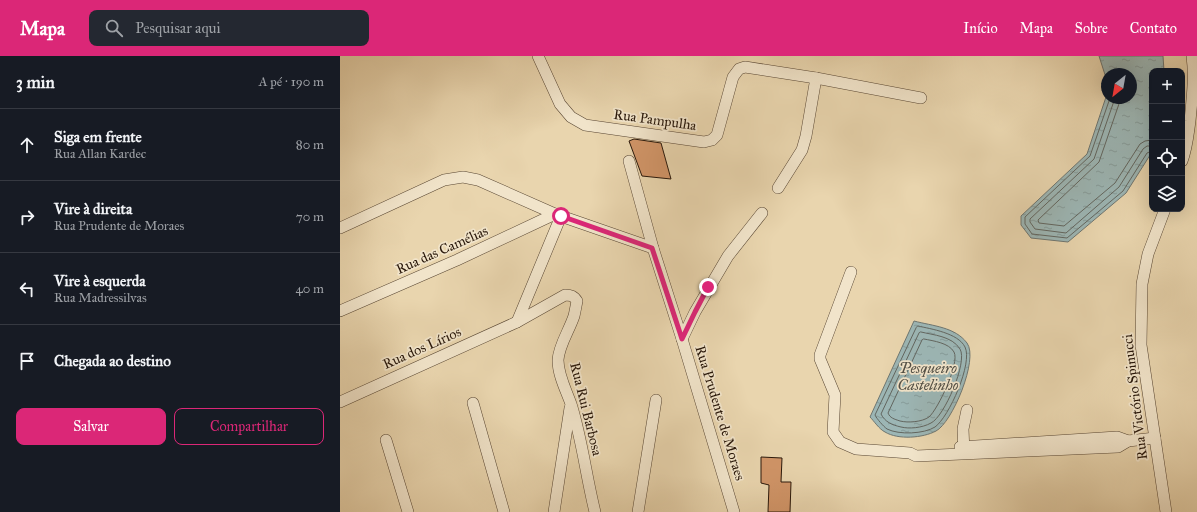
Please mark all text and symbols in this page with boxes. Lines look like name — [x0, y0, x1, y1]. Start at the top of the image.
search box — [89, 10, 369, 46]
text: Mapa — [20, 17, 65, 40]
icon: search — [103, 17, 125, 39]
text: Pesquisar aqui — [135, 19, 221, 37]
text: Início — [963, 20, 998, 37]
text: Mapa — [1020, 20, 1053, 37]
text: Sobre — [1075, 20, 1108, 37]
text: Contato — [1130, 20, 1177, 37]
north arrow — [1101, 68, 1137, 104]
map controls — [1149, 68, 1185, 212]
button: + — [1149, 68, 1185, 104]
text: 3 min — [16, 72, 55, 93]
text: A pé · 190 m — [259, 74, 324, 90]
button: − — [1149, 104, 1185, 140]
street label: Rua Pampulha — [612, 106, 698, 134]
text: Siga em frente — [54, 128, 142, 146]
icon: ahead — [16, 134, 38, 156]
text: 80 m — [296, 137, 324, 153]
button: locate — [1149, 140, 1185, 176]
text: Rua Allan Kardec — [54, 146, 146, 162]
button: layers — [1149, 176, 1185, 212]
text: Vire à direita — [54, 200, 132, 218]
icon: right — [16, 206, 38, 228]
route start — [552, 207, 570, 225]
text: 70 m — [296, 209, 324, 225]
text: Rua Prudente de Moraes — [54, 218, 184, 234]
street label: Rua das Camélias — [393, 222, 491, 278]
text: Vire à esquerda — [54, 272, 146, 290]
icon: left — [16, 278, 38, 300]
route end — [699, 278, 717, 296]
text: 40 m — [295, 281, 324, 297]
text: Rua Madressilvas — [54, 290, 147, 306]
street label: Rua dos Lírios — [380, 323, 464, 373]
street label: Rua Victório Spinucci — [1119, 333, 1151, 461]
street label: Rua Prudente de Moraes — [691, 343, 749, 483]
icon: arrive — [16, 350, 38, 372]
text: Chegada ao destino — [54, 352, 171, 370]
water label: Pesqueiro Castelinho — [898, 359, 959, 394]
street label: Rua Rui Barbosa — [566, 361, 606, 457]
button: Salvar — [16, 408, 166, 445]
button: Compartilhar — [174, 408, 324, 445]

